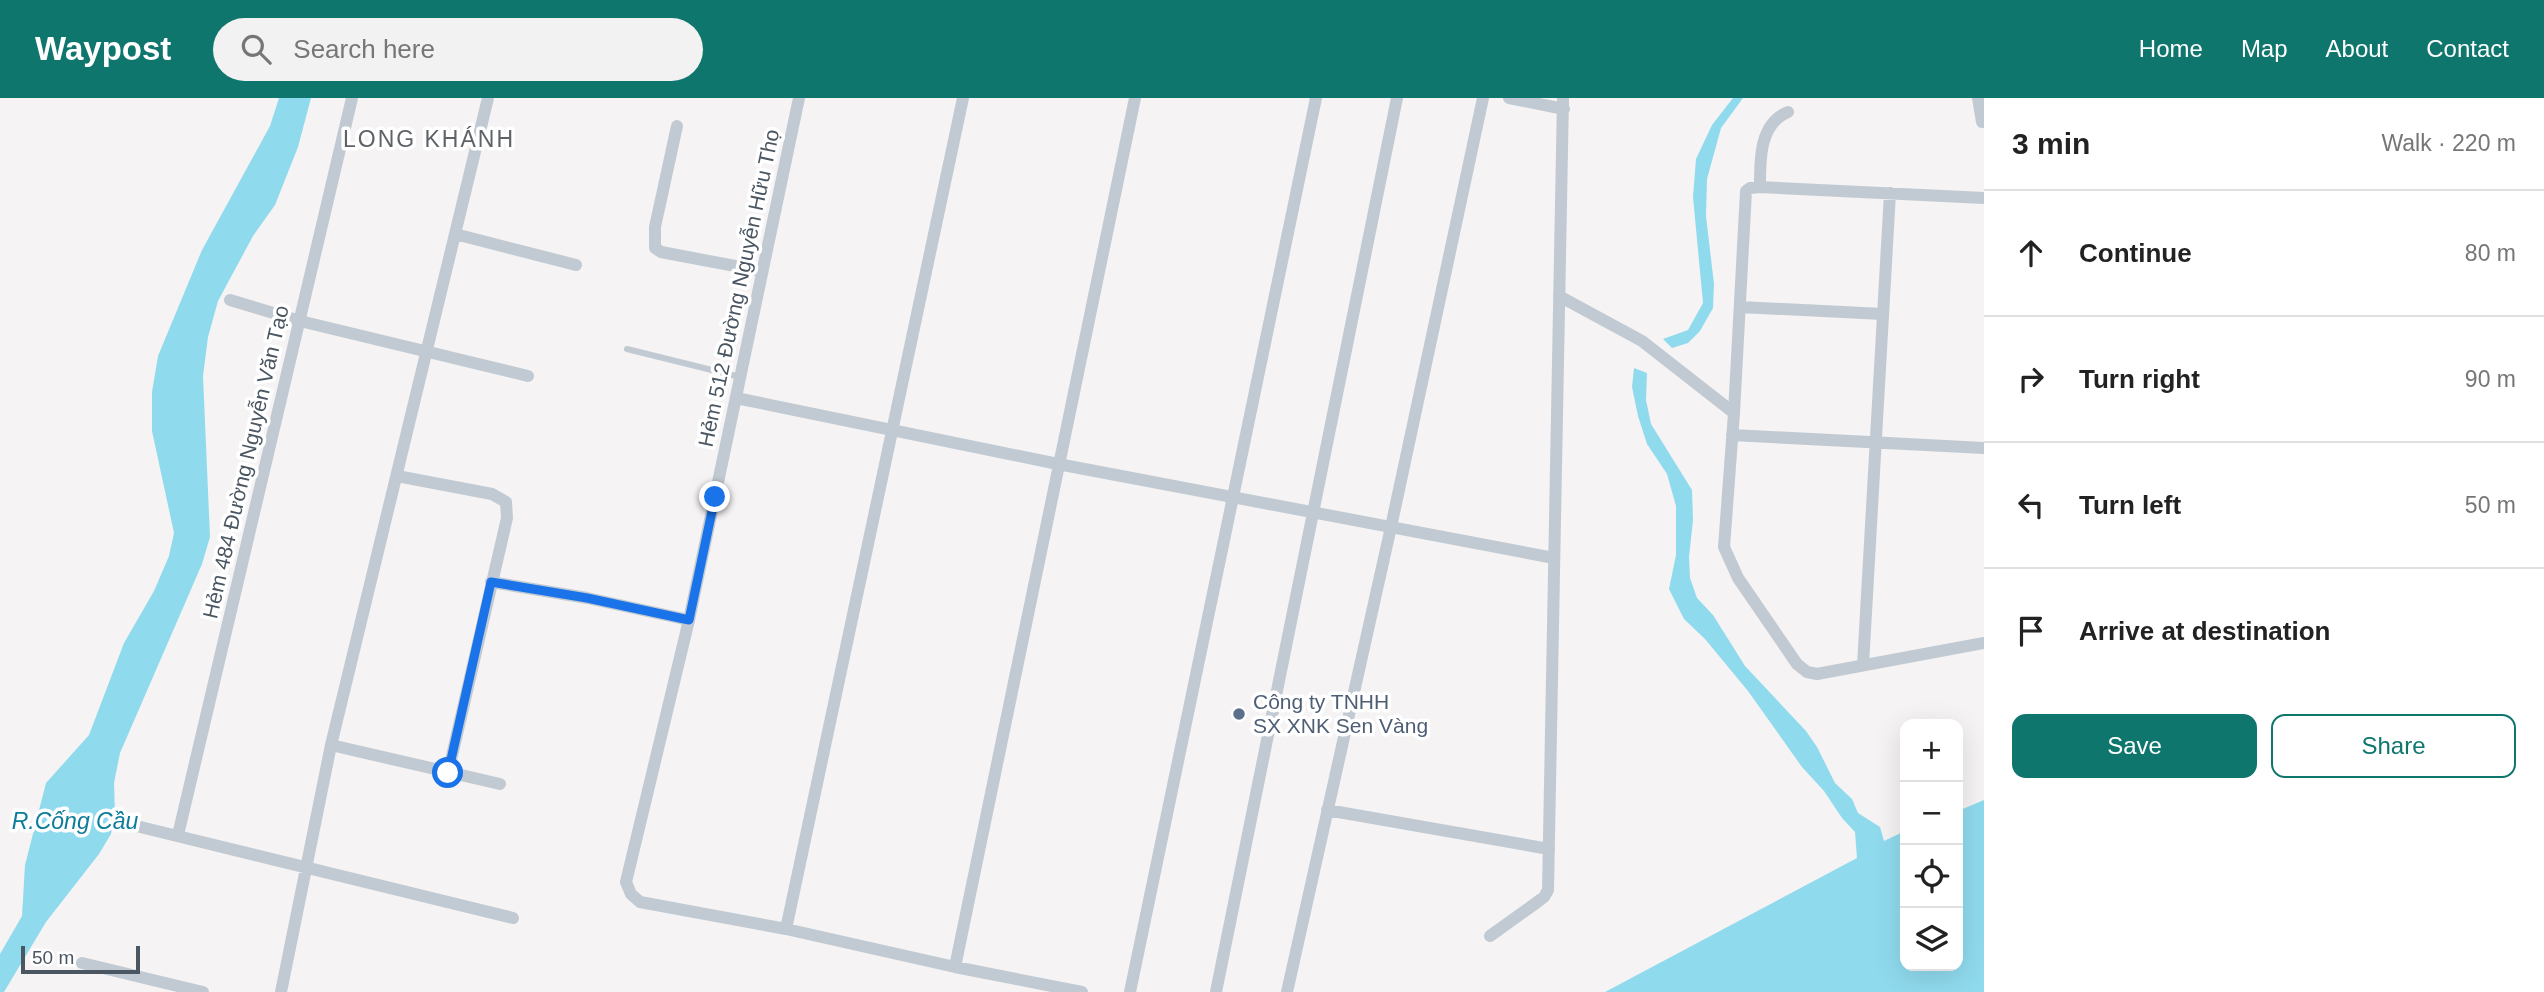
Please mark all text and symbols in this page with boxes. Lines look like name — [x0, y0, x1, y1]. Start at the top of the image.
search box — [213, 18, 703, 81]
text: Waypost — [35, 30, 171, 67]
icon: search — [237, 30, 275, 68]
text: Search here — [293, 34, 435, 64]
text: Home — [2139, 35, 2203, 62]
text: Map — [2241, 35, 2288, 62]
text: About — [2326, 35, 2388, 62]
text: Contact — [2426, 35, 2509, 62]
district label: LONG KHÁNH — [343, 126, 515, 152]
street label: Hẻm 512 Đường Nguyễn Hữu Thọ — [694, 127, 783, 449]
text: 3 min — [2012, 127, 2090, 160]
text: Walk · 220 m — [2381, 130, 2516, 156]
icon: ahead — [2012, 234, 2050, 272]
text: Continue — [2079, 238, 2192, 268]
text: 80 m — [2465, 240, 2516, 266]
street label: Hẻm 484 Đường Nguyễn Văn Tạo — [198, 303, 293, 621]
icon: right — [2012, 360, 2050, 398]
text: Turn right — [2079, 364, 2200, 394]
text: 90 m — [2465, 366, 2516, 392]
route end — [699, 481, 730, 512]
icon: left — [2012, 486, 2050, 524]
text: Turn left — [2079, 490, 2181, 520]
text: 50 m — [2465, 492, 2516, 518]
icon: arrive — [2012, 612, 2050, 650]
text: Arrive at destination — [2079, 616, 2330, 646]
place label: Công ty TNHH SX XNK Sen Vàng — [1253, 690, 1428, 737]
marker: Công ty TNHH SX XNK Sen Vàng — [1231, 706, 1247, 722]
button: Save — [2012, 714, 2257, 778]
button: Share — [2271, 714, 2516, 778]
map controls — [1900, 719, 1963, 971]
button: + — [1900, 719, 1963, 782]
route start — [432, 757, 463, 788]
button: − — [1900, 782, 1963, 845]
water label: R.Cống Cầu — [12, 808, 138, 834]
button: locate — [1900, 845, 1963, 908]
button: layers — [1900, 908, 1963, 971]
scale bar — [21, 943, 140, 975]
text: 50 m — [32, 947, 74, 968]

